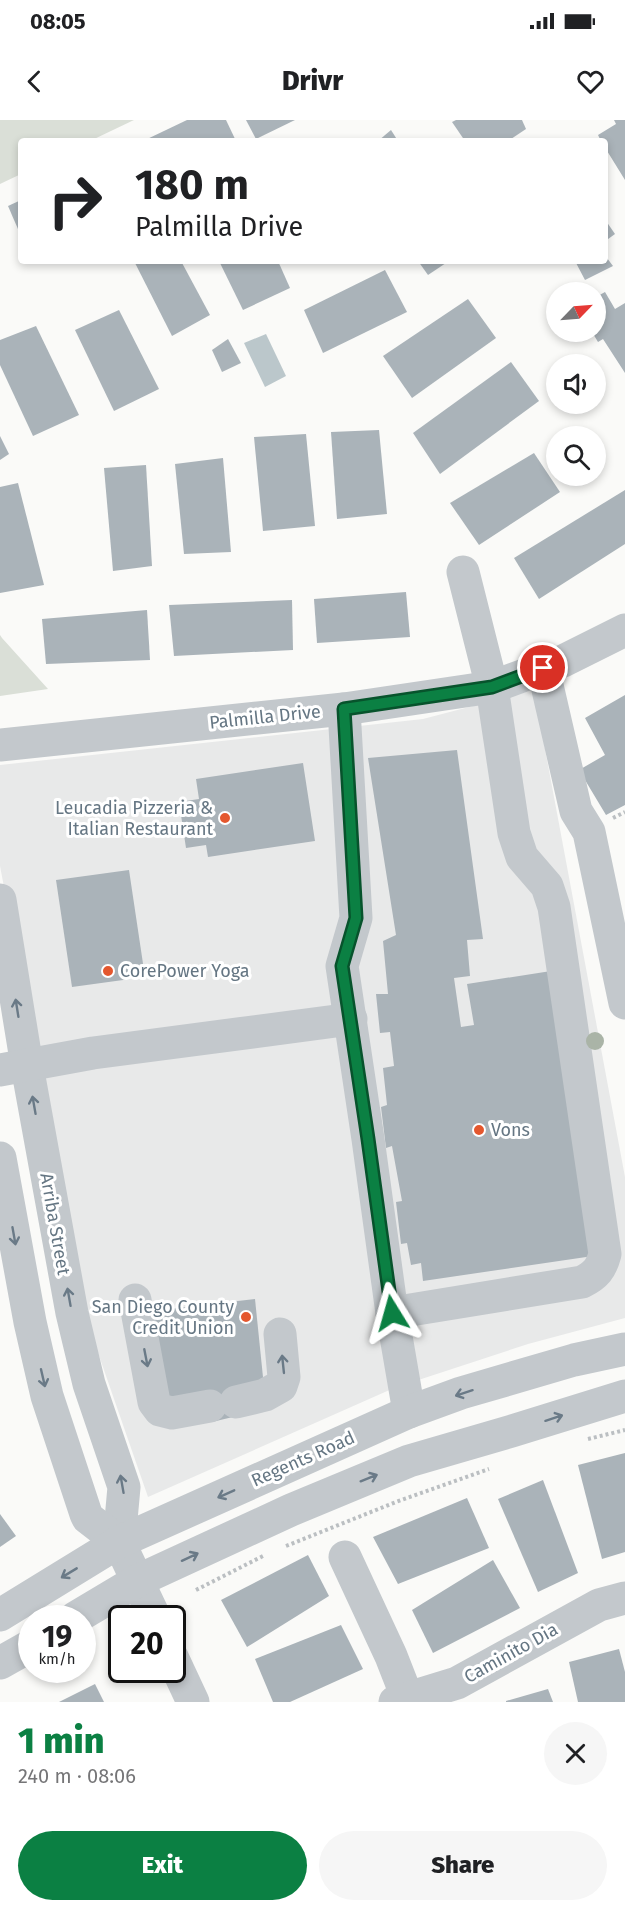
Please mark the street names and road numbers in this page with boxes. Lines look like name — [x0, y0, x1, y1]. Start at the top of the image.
street label: Palmilla Drive — [208, 700, 322, 734]
street label: Arriba Street — [35, 1171, 75, 1277]
street label: Regents Road — [248, 1426, 358, 1492]
street label: Caminito Dia — [460, 1618, 562, 1688]

